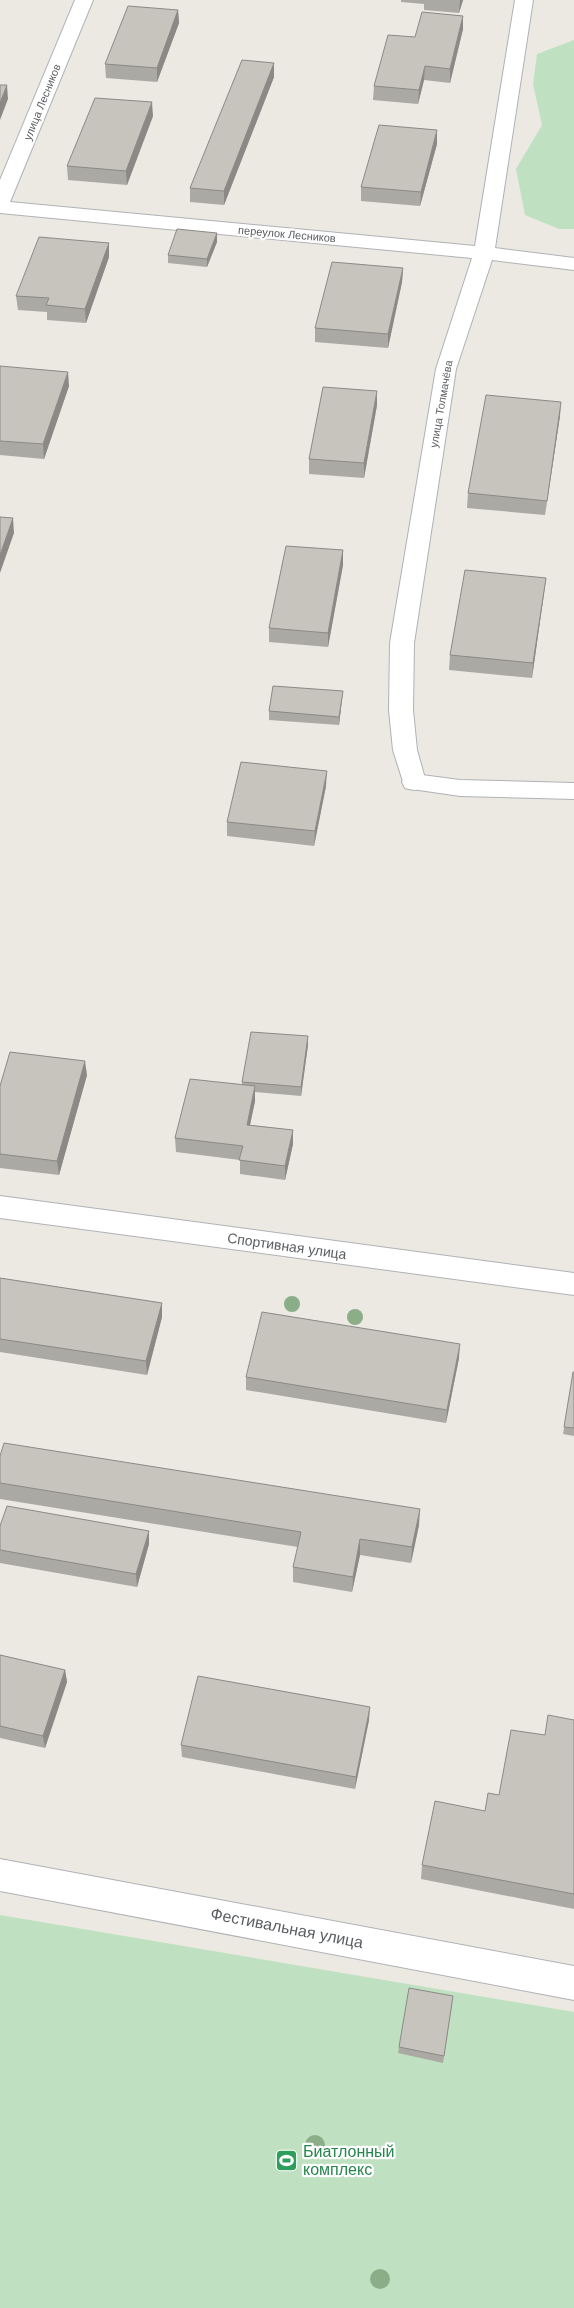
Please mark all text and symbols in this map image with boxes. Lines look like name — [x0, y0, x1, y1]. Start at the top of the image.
street label: улица Лесников — [21, 62, 63, 142]
street label: переулок Лесников — [238, 224, 336, 244]
street label: улица Толмачёва — [427, 358, 455, 449]
street label: Спортивная улица — [226, 1230, 348, 1262]
street label: Фестивальная улица — [209, 1905, 365, 1951]
place label: Биатлонный комплекс — [303, 2143, 394, 2178]
sports icon: Биатлонный комплекс — [275, 2148, 299, 2172]

